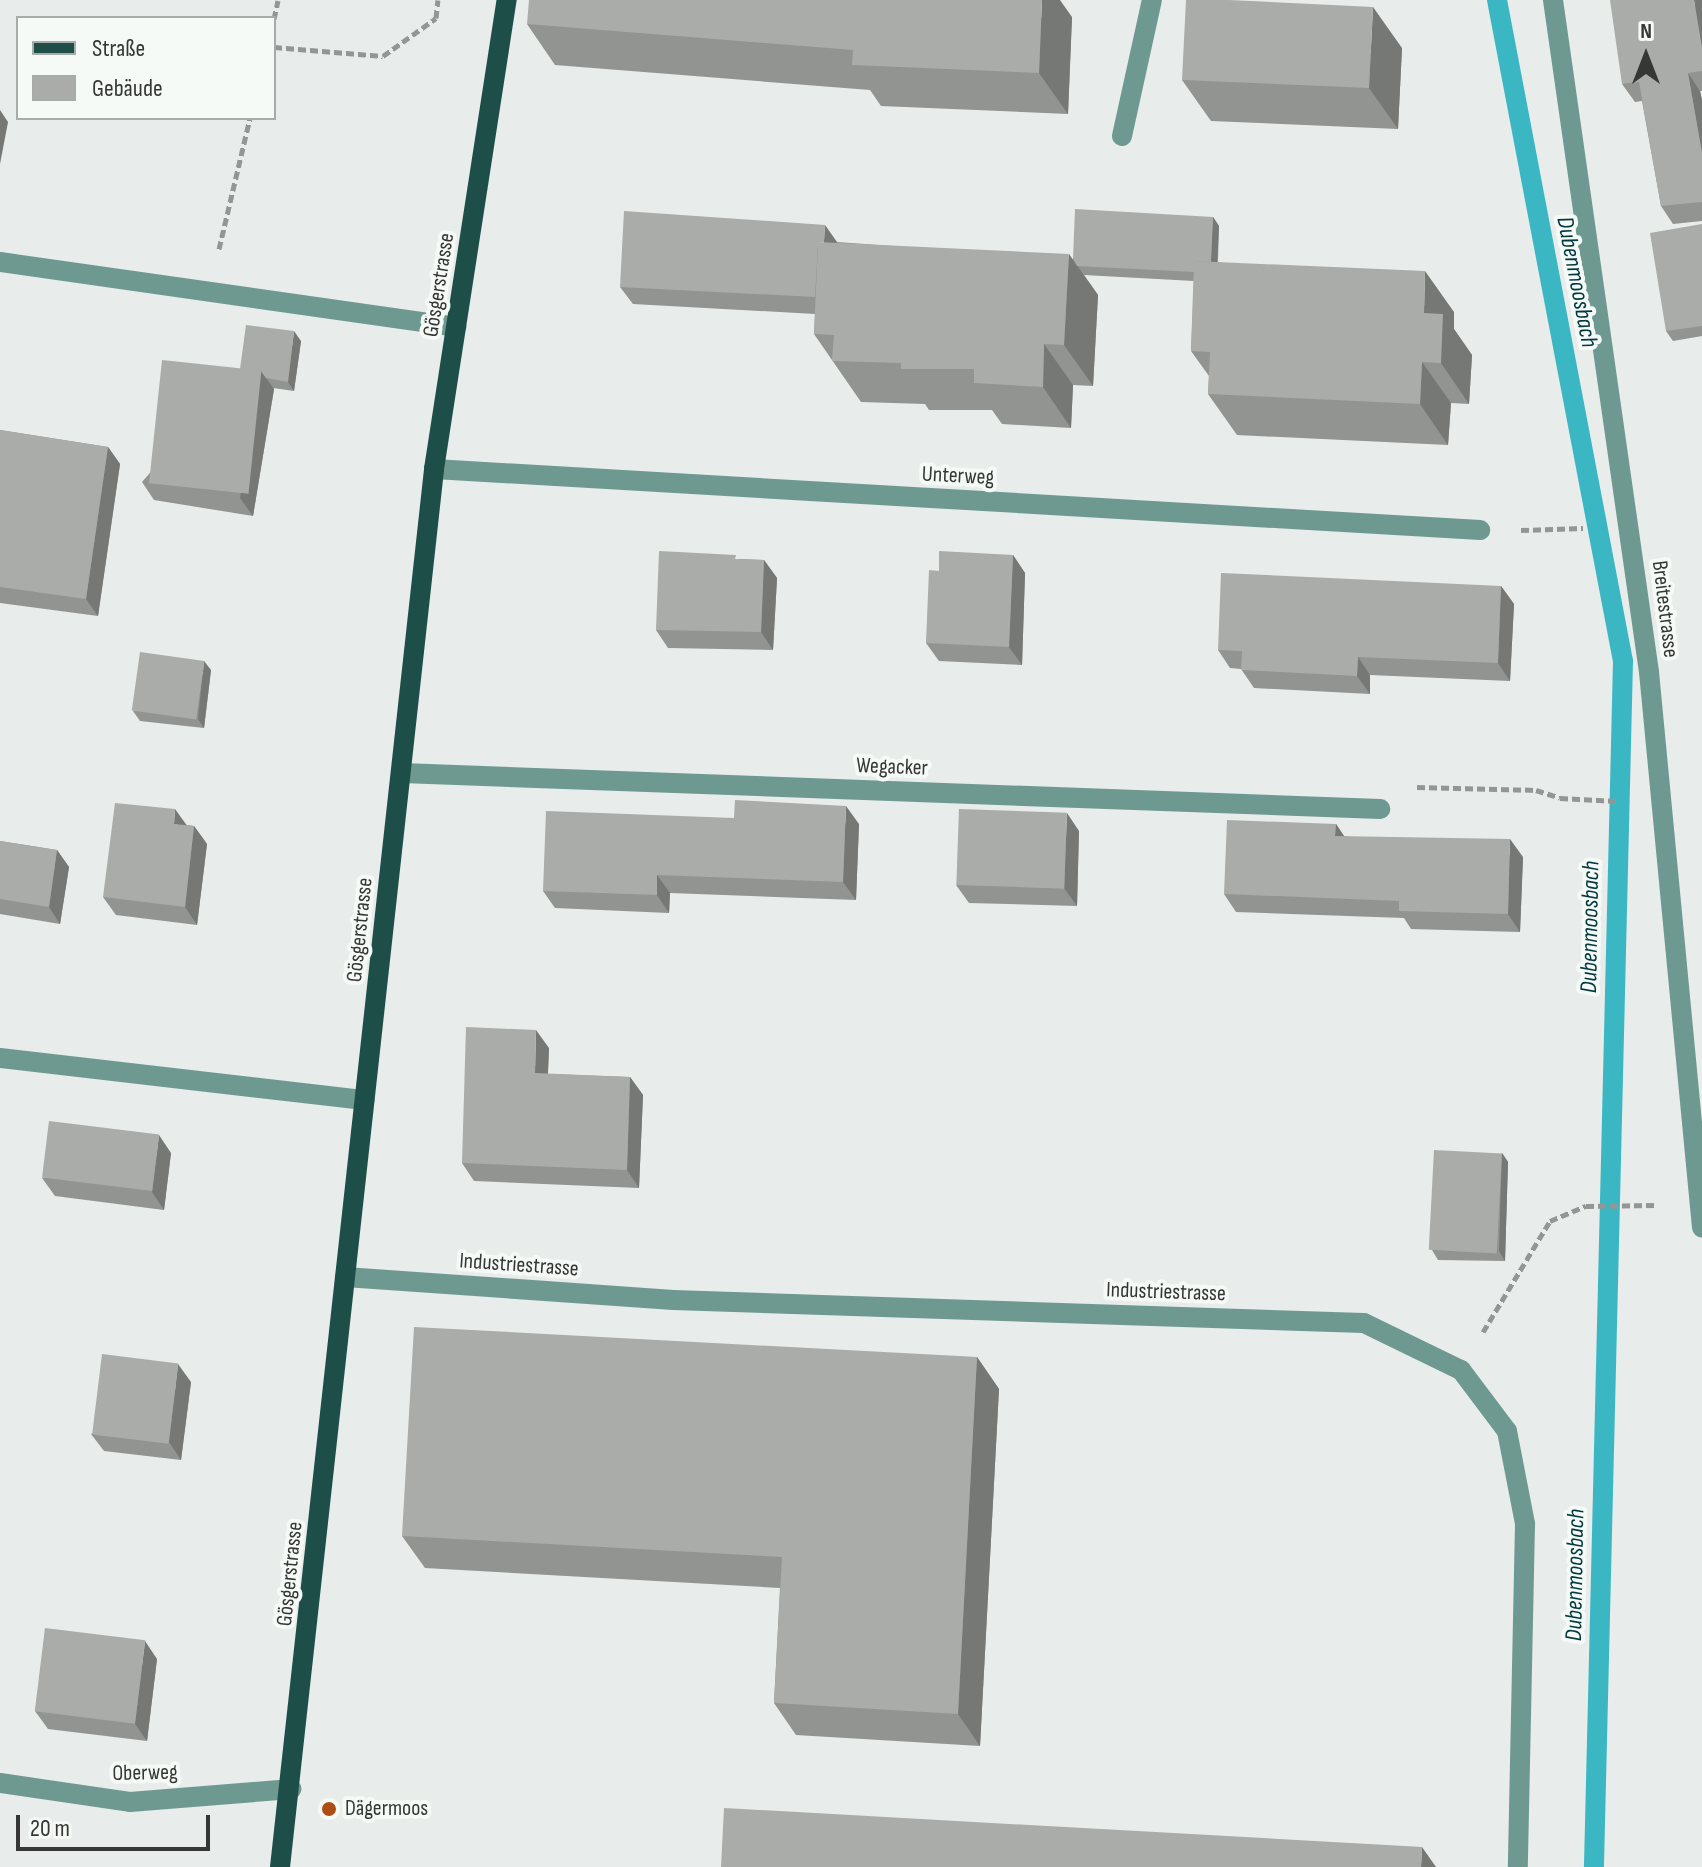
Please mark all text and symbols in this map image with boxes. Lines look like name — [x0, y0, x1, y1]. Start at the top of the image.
legend — [16, 16, 276, 120]
north arrow — [1606, 16, 1686, 96]
text: N — [1640, 18, 1652, 45]
text: Straße — [92, 34, 145, 63]
text: Gebäude — [92, 74, 163, 103]
water label: Dubenmoosbach — [1550, 214, 1604, 350]
street label: Gösgerstrasse — [418, 231, 460, 339]
street label: Unterweg — [921, 461, 995, 491]
street label: Breitestrasse — [1646, 559, 1684, 659]
street label: Wegacker — [856, 753, 928, 781]
water label: Dubenmoosbach — [1574, 861, 1606, 993]
street label: Gösgerstrasse — [341, 876, 379, 984]
street label: Industriestrasse — [458, 1248, 580, 1282]
street label: Industriestrasse — [1106, 1277, 1226, 1307]
water label: Dubenmoosbach — [1559, 1509, 1591, 1641]
street label: Gösgerstrasse — [271, 1520, 309, 1628]
street label: Oberweg — [112, 1759, 178, 1787]
place label: Dägermoos — [345, 1796, 428, 1822]
scale bar — [20, 1799, 214, 1849]
marker: Dägermoos — [320, 1800, 338, 1818]
text: 20 m — [30, 1814, 70, 1843]

